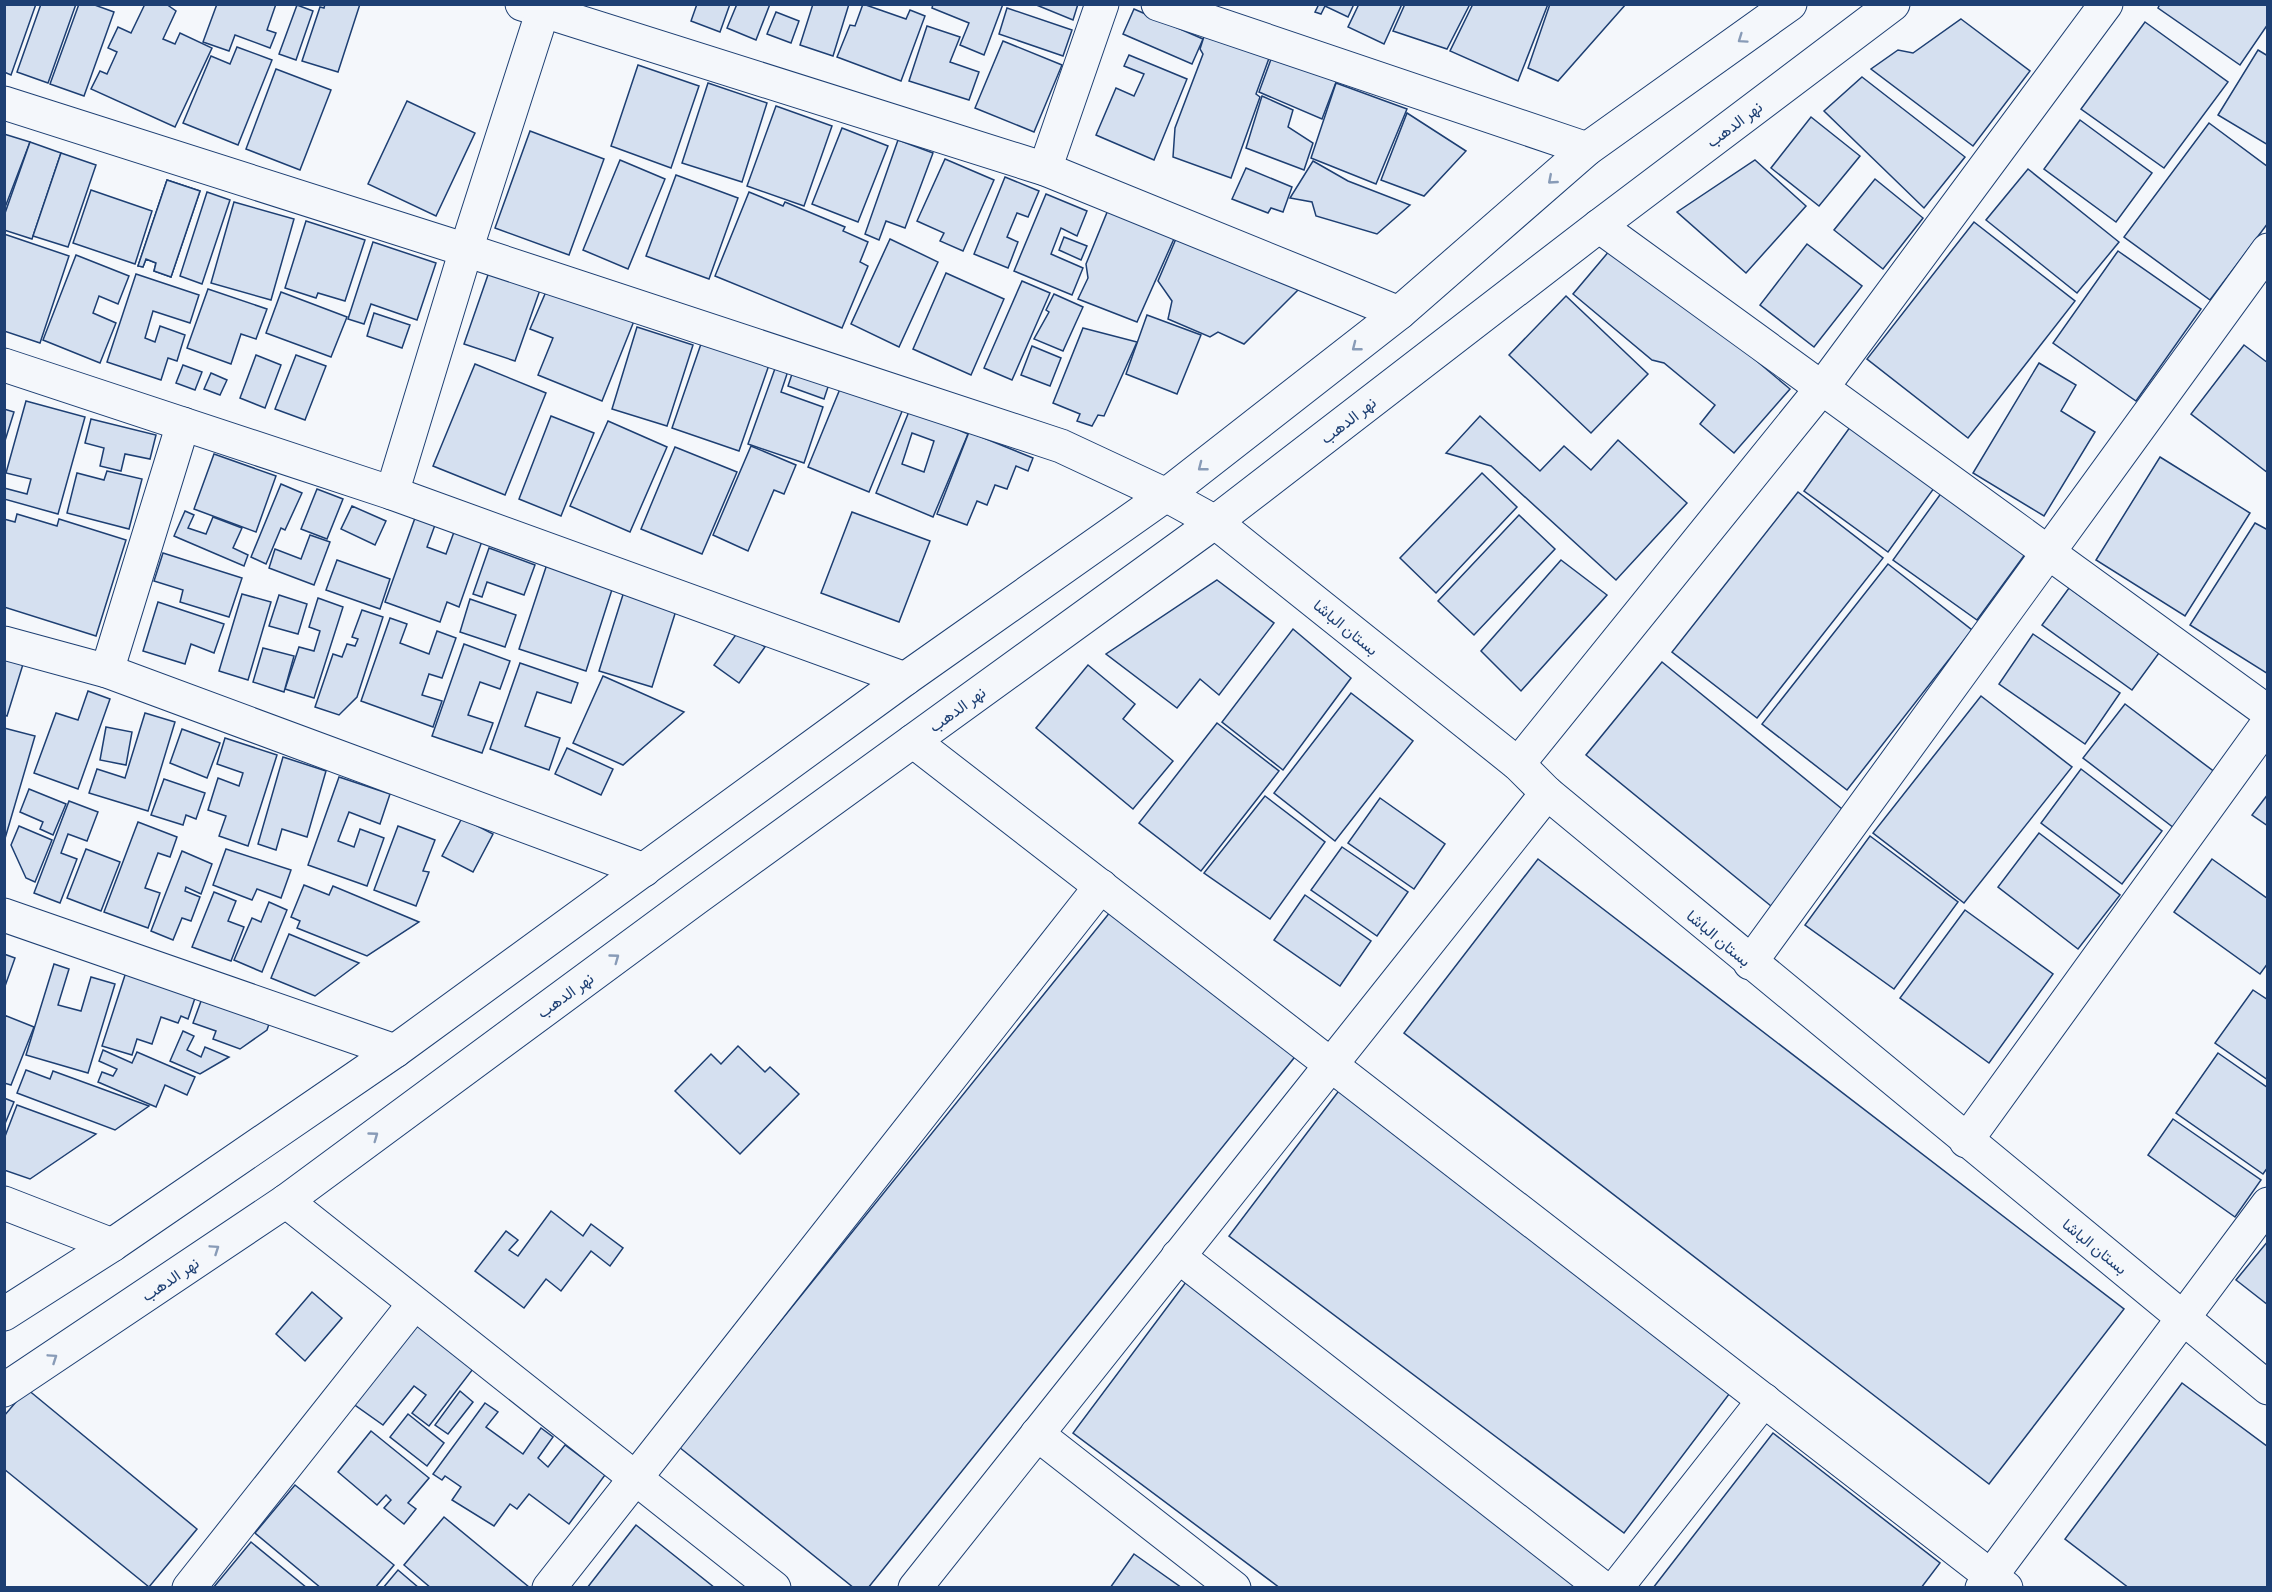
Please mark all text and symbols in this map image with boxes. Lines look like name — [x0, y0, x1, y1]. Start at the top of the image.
one-way arrow — [1738, 32, 1749, 43]
street label: نهر الدهب — [1701, 95, 1767, 153]
one-way arrow — [1548, 172, 1559, 183]
one-way arrow — [1351, 339, 1362, 350]
street label: نهر الدهب — [1315, 391, 1381, 449]
one-way arrow — [1198, 459, 1209, 470]
street label: بستان الباشا — [1308, 593, 1384, 661]
street label: نهر الدهب — [924, 680, 990, 738]
street label: بستان الباشا — [1682, 904, 1756, 972]
one-way arrow — [609, 954, 620, 965]
street label: نهر الدهب — [532, 966, 598, 1024]
one-way arrow — [367, 1133, 378, 1144]
street label: بستان الباشا — [2057, 1212, 2133, 1280]
one-way arrow — [208, 1245, 219, 1256]
street label: نهر الدهب — [136, 1251, 204, 1307]
one-way arrow — [46, 1354, 57, 1365]

